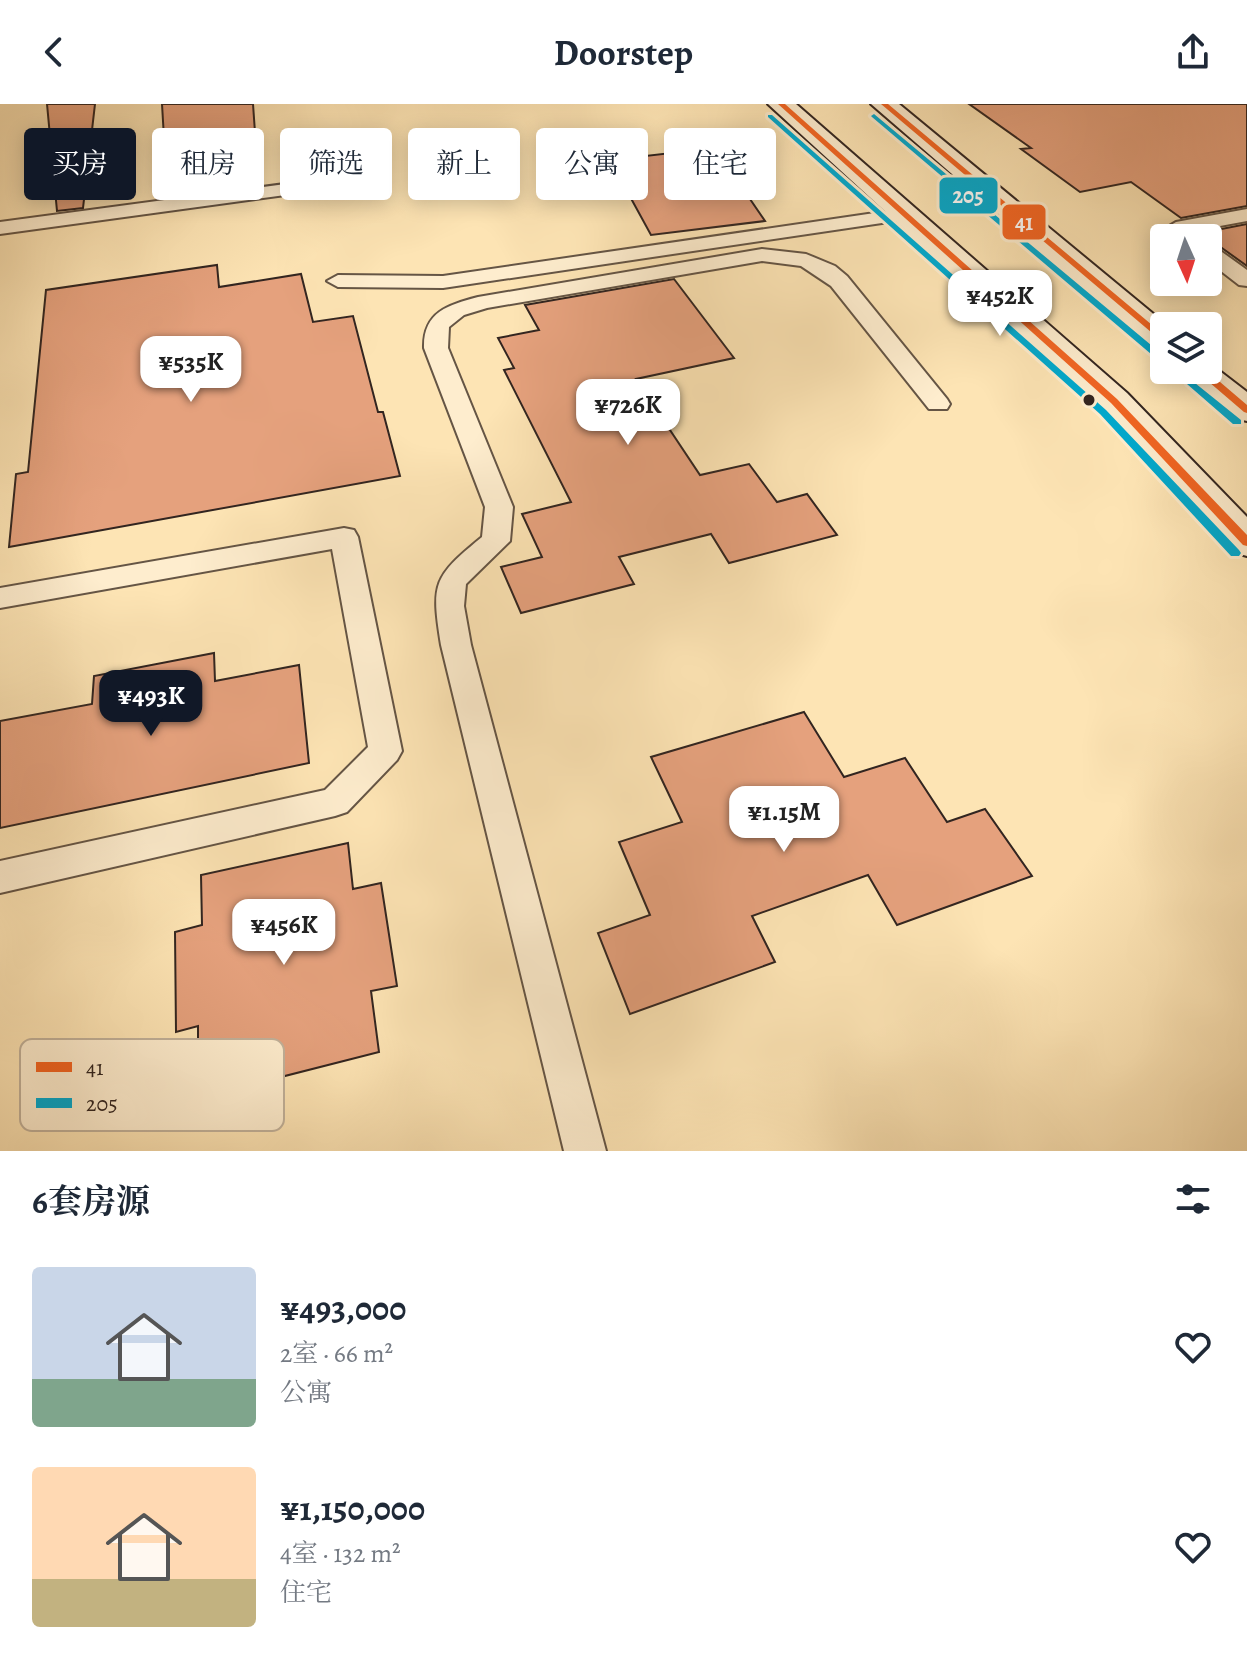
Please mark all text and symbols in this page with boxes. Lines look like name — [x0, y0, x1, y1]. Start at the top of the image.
text: Doorstep — [554, 28, 693, 77]
icon: back — [32, 30, 76, 74]
icon: share — [1171, 30, 1215, 74]
chip: 买房 — [24, 128, 136, 200]
chip: 租房 — [152, 128, 264, 200]
chip: 筛选 — [280, 128, 392, 200]
chip: 新上 — [408, 128, 520, 200]
chip: 公寓 — [536, 128, 648, 200]
chip: 住宅 — [664, 128, 776, 200]
line badge: 205 — [938, 176, 999, 215]
text: 205 — [952, 181, 984, 211]
line badge: 41 — [1001, 203, 1047, 241]
text: 41 — [1015, 208, 1033, 238]
north arrow — [1150, 224, 1222, 296]
map controls — [1150, 224, 1222, 384]
pin: ¥452K — [944, 270, 1056, 338]
text: ¥452K — [966, 278, 1034, 313]
button: layers — [1150, 312, 1222, 384]
pin: ¥535K — [135, 336, 247, 404]
text: ¥535K — [158, 344, 224, 379]
pin: ¥726K — [572, 379, 684, 447]
text: ¥726K — [594, 387, 662, 422]
unlabelled marker — [1081, 392, 1097, 408]
pin: ¥493K — [95, 670, 207, 738]
text: ¥493K — [117, 678, 185, 713]
pin: ¥1.15M — [719, 786, 849, 854]
text: ¥1.15M — [747, 794, 821, 829]
pin: ¥456K — [228, 899, 340, 967]
text: ¥456K — [250, 907, 318, 942]
legend — [20, 1039, 284, 1131]
text: 41 — [86, 1053, 104, 1083]
text: 205 — [86, 1089, 118, 1119]
icon: filters — [1171, 1177, 1215, 1221]
text: 6套房源 — [32, 1178, 150, 1225]
text: ¥493,000 — [280, 1285, 406, 1332]
icon: home — [96, 1299, 192, 1395]
icon: heart — [1171, 1325, 1215, 1369]
text: 2室 · 66 m² — [280, 1336, 393, 1371]
text: 公寓 — [280, 1375, 332, 1410]
text: ¥1,150,000 — [280, 1485, 425, 1532]
icon: home — [96, 1499, 192, 1595]
icon: heart — [1171, 1525, 1215, 1569]
text: 4室 · 132 m² — [280, 1536, 401, 1571]
text: 住宅 — [280, 1575, 332, 1610]

